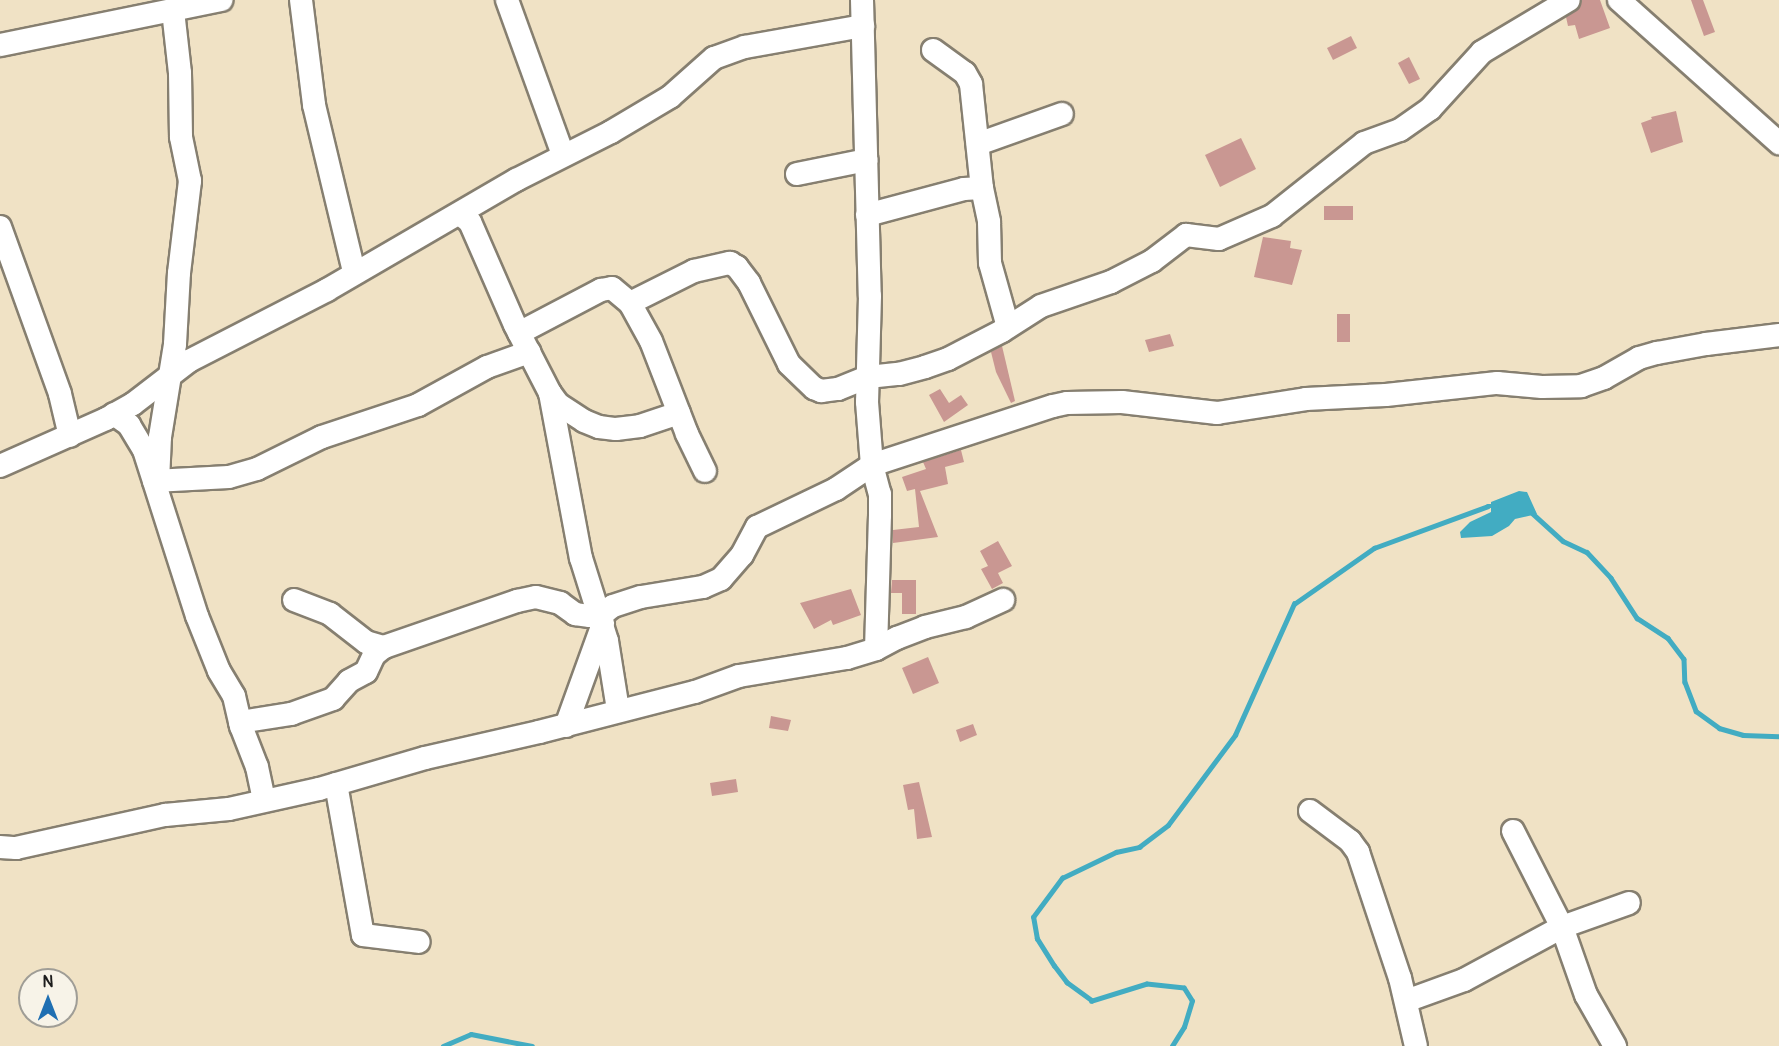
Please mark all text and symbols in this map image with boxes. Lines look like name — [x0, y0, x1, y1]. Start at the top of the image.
north arrow — [18, 968, 78, 1028]
text: N — [43, 972, 53, 992]

